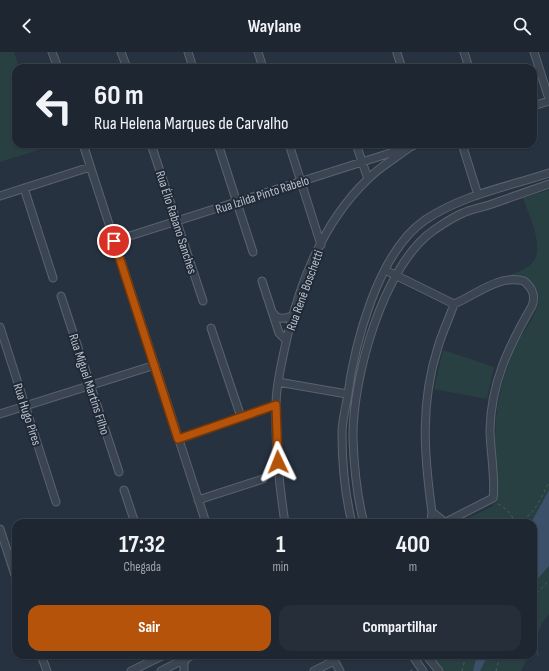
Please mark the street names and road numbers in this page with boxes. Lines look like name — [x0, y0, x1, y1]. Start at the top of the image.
street label: Rua Élio Rabano Sanches — [152, 169, 200, 276]
street label: Rua Izilda Pinto Rabelo — [214, 172, 311, 218]
street label: Rua Renê Boschetti — [283, 248, 327, 333]
street label: Rua Miguel Martins Filho — [65, 332, 113, 437]
street label: Rua Hugo Pires — [9, 381, 45, 448]

